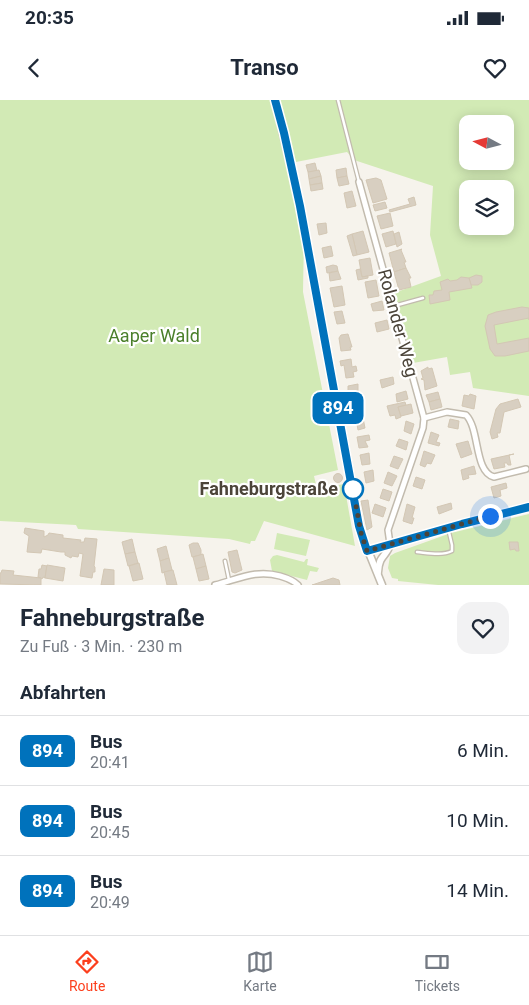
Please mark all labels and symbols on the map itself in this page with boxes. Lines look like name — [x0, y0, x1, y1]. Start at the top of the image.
north arrow — [459, 115, 514, 170]
street label: Rolander Weg — [374, 267, 423, 379]
park label: Aaper Wald — [108, 325, 200, 346]
line badge: 894 — [309, 392, 367, 424]
place label: Fahneburgstraße — [200, 478, 338, 499]
marker: Fahneburgstraße — [342, 478, 364, 500]
your location — [478, 504, 503, 529]

